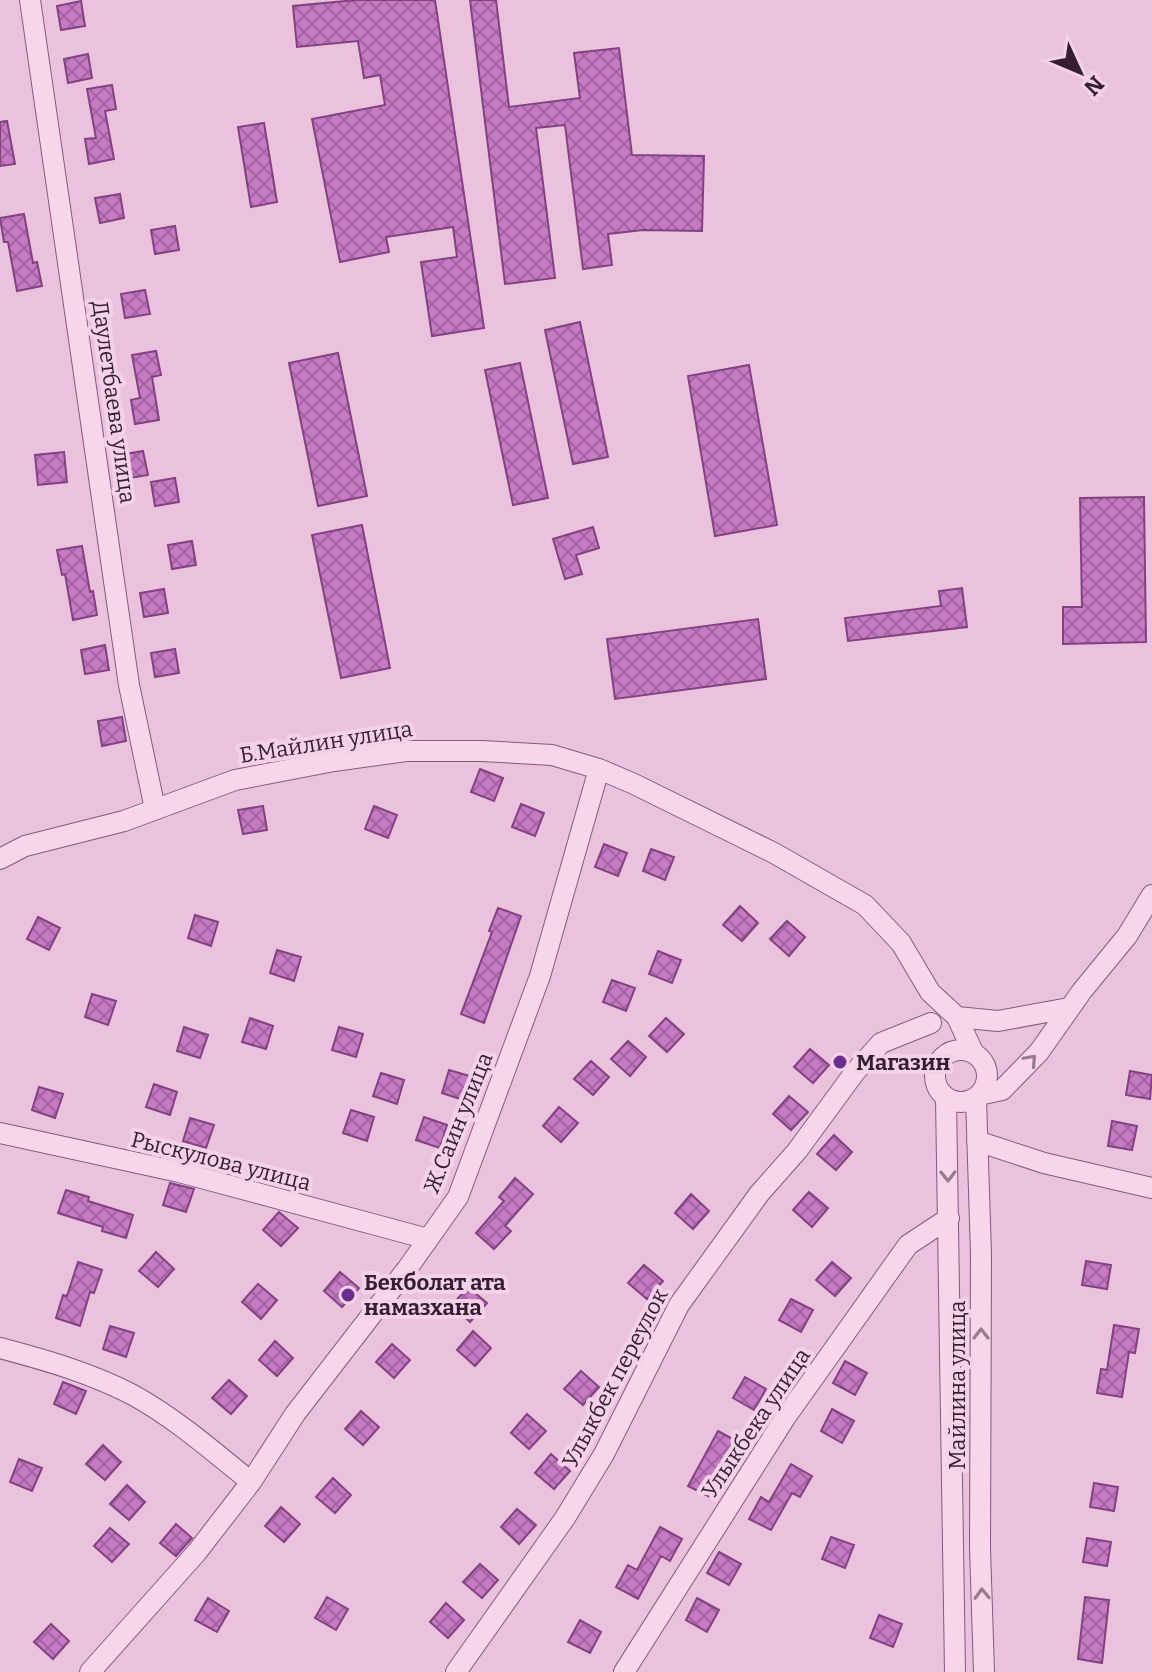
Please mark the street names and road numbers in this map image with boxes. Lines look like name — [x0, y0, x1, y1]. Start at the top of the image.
street label: Даулетбаева улица — [86, 299, 142, 505]
street label: Б.Майлин улица — [238, 715, 414, 769]
street label: Ж.Саин улица — [417, 1048, 499, 1198]
street label: Рыскулова улица — [128, 1126, 314, 1196]
street label: Улыкбек переулок — [556, 1284, 674, 1472]
street label: Майлина улица — [944, 1300, 971, 1470]
street label: Улыкбека улица — [696, 1343, 816, 1503]

